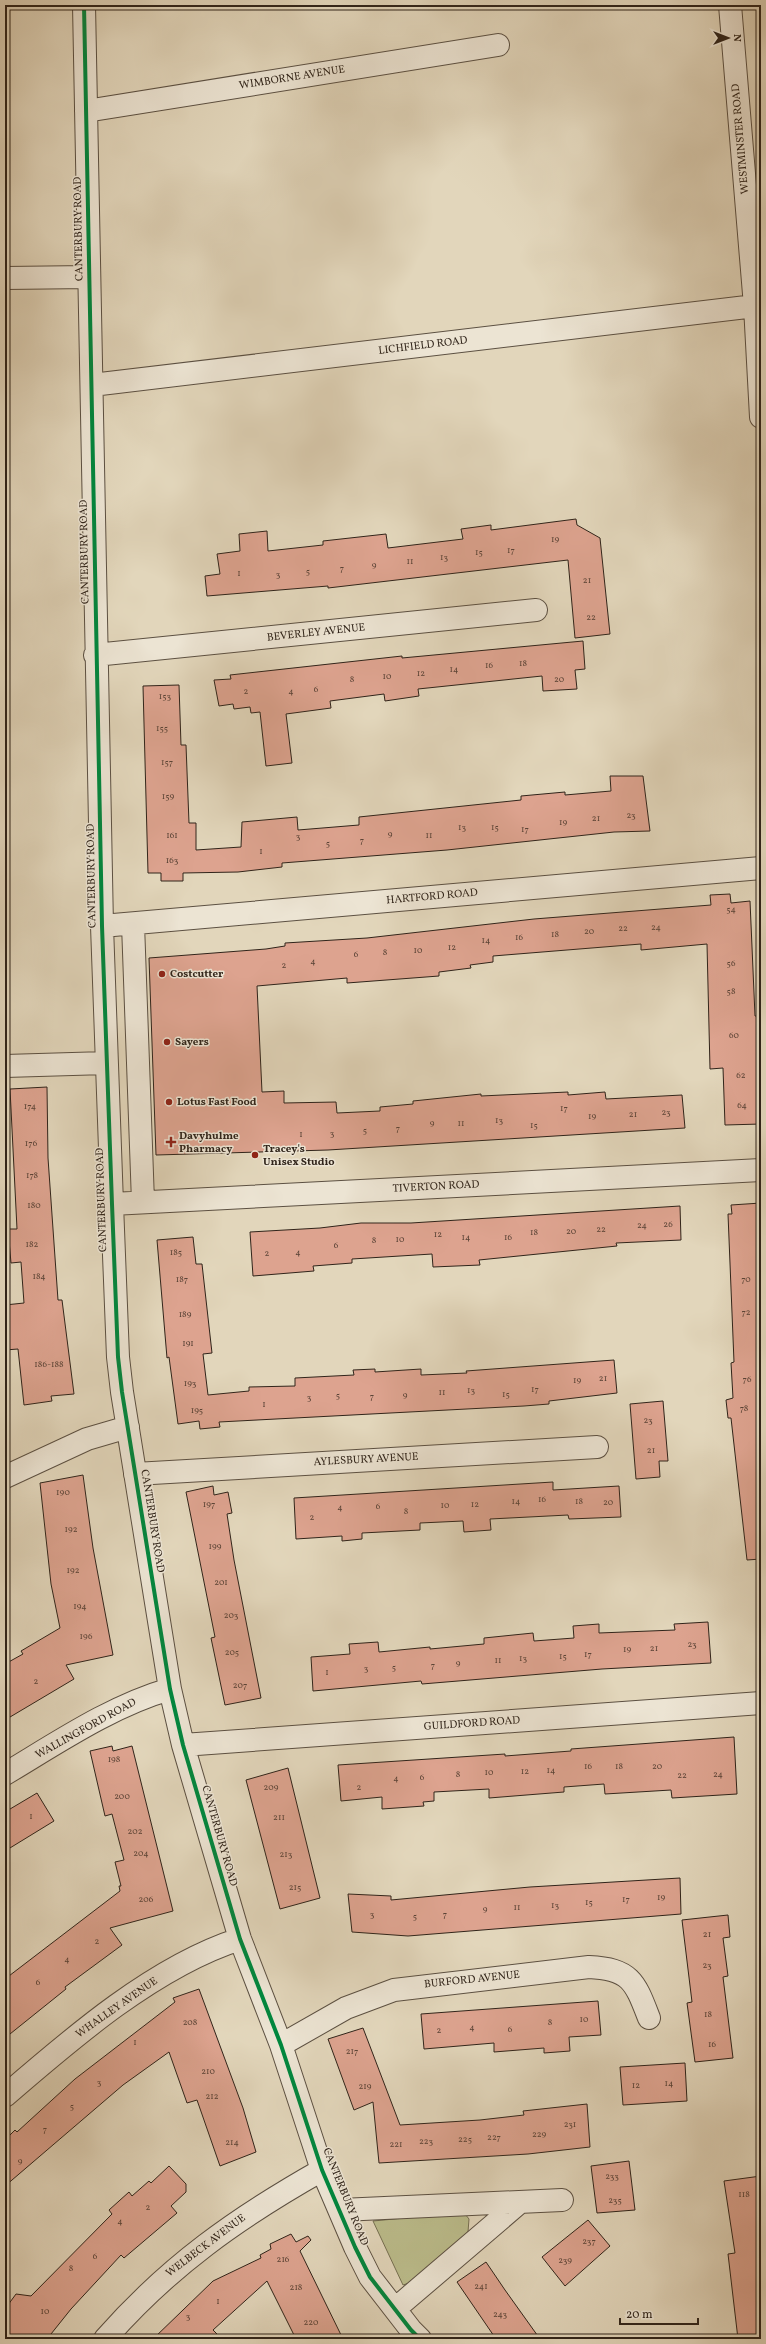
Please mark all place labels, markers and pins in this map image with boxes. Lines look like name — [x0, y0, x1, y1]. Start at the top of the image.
place label: Costcutter — [170, 967, 224, 982]
marker: Costcutter — [157, 969, 167, 979]
place label: Sayers — [175, 1035, 209, 1050]
marker: Sayers — [162, 1037, 172, 1047]
place label: Lotus Fast Food — [177, 1095, 257, 1110]
marker: Lotus Fast Food — [164, 1097, 174, 1107]
place label: Davyhulme Pharmacy — [179, 1129, 239, 1157]
marker: Davyhulme Pharmacy — [166, 1137, 176, 1147]
place label: Tracey's Unisex Studio — [263, 1142, 335, 1170]
marker: Tracey's Unisex Studio — [250, 1150, 260, 1160]

